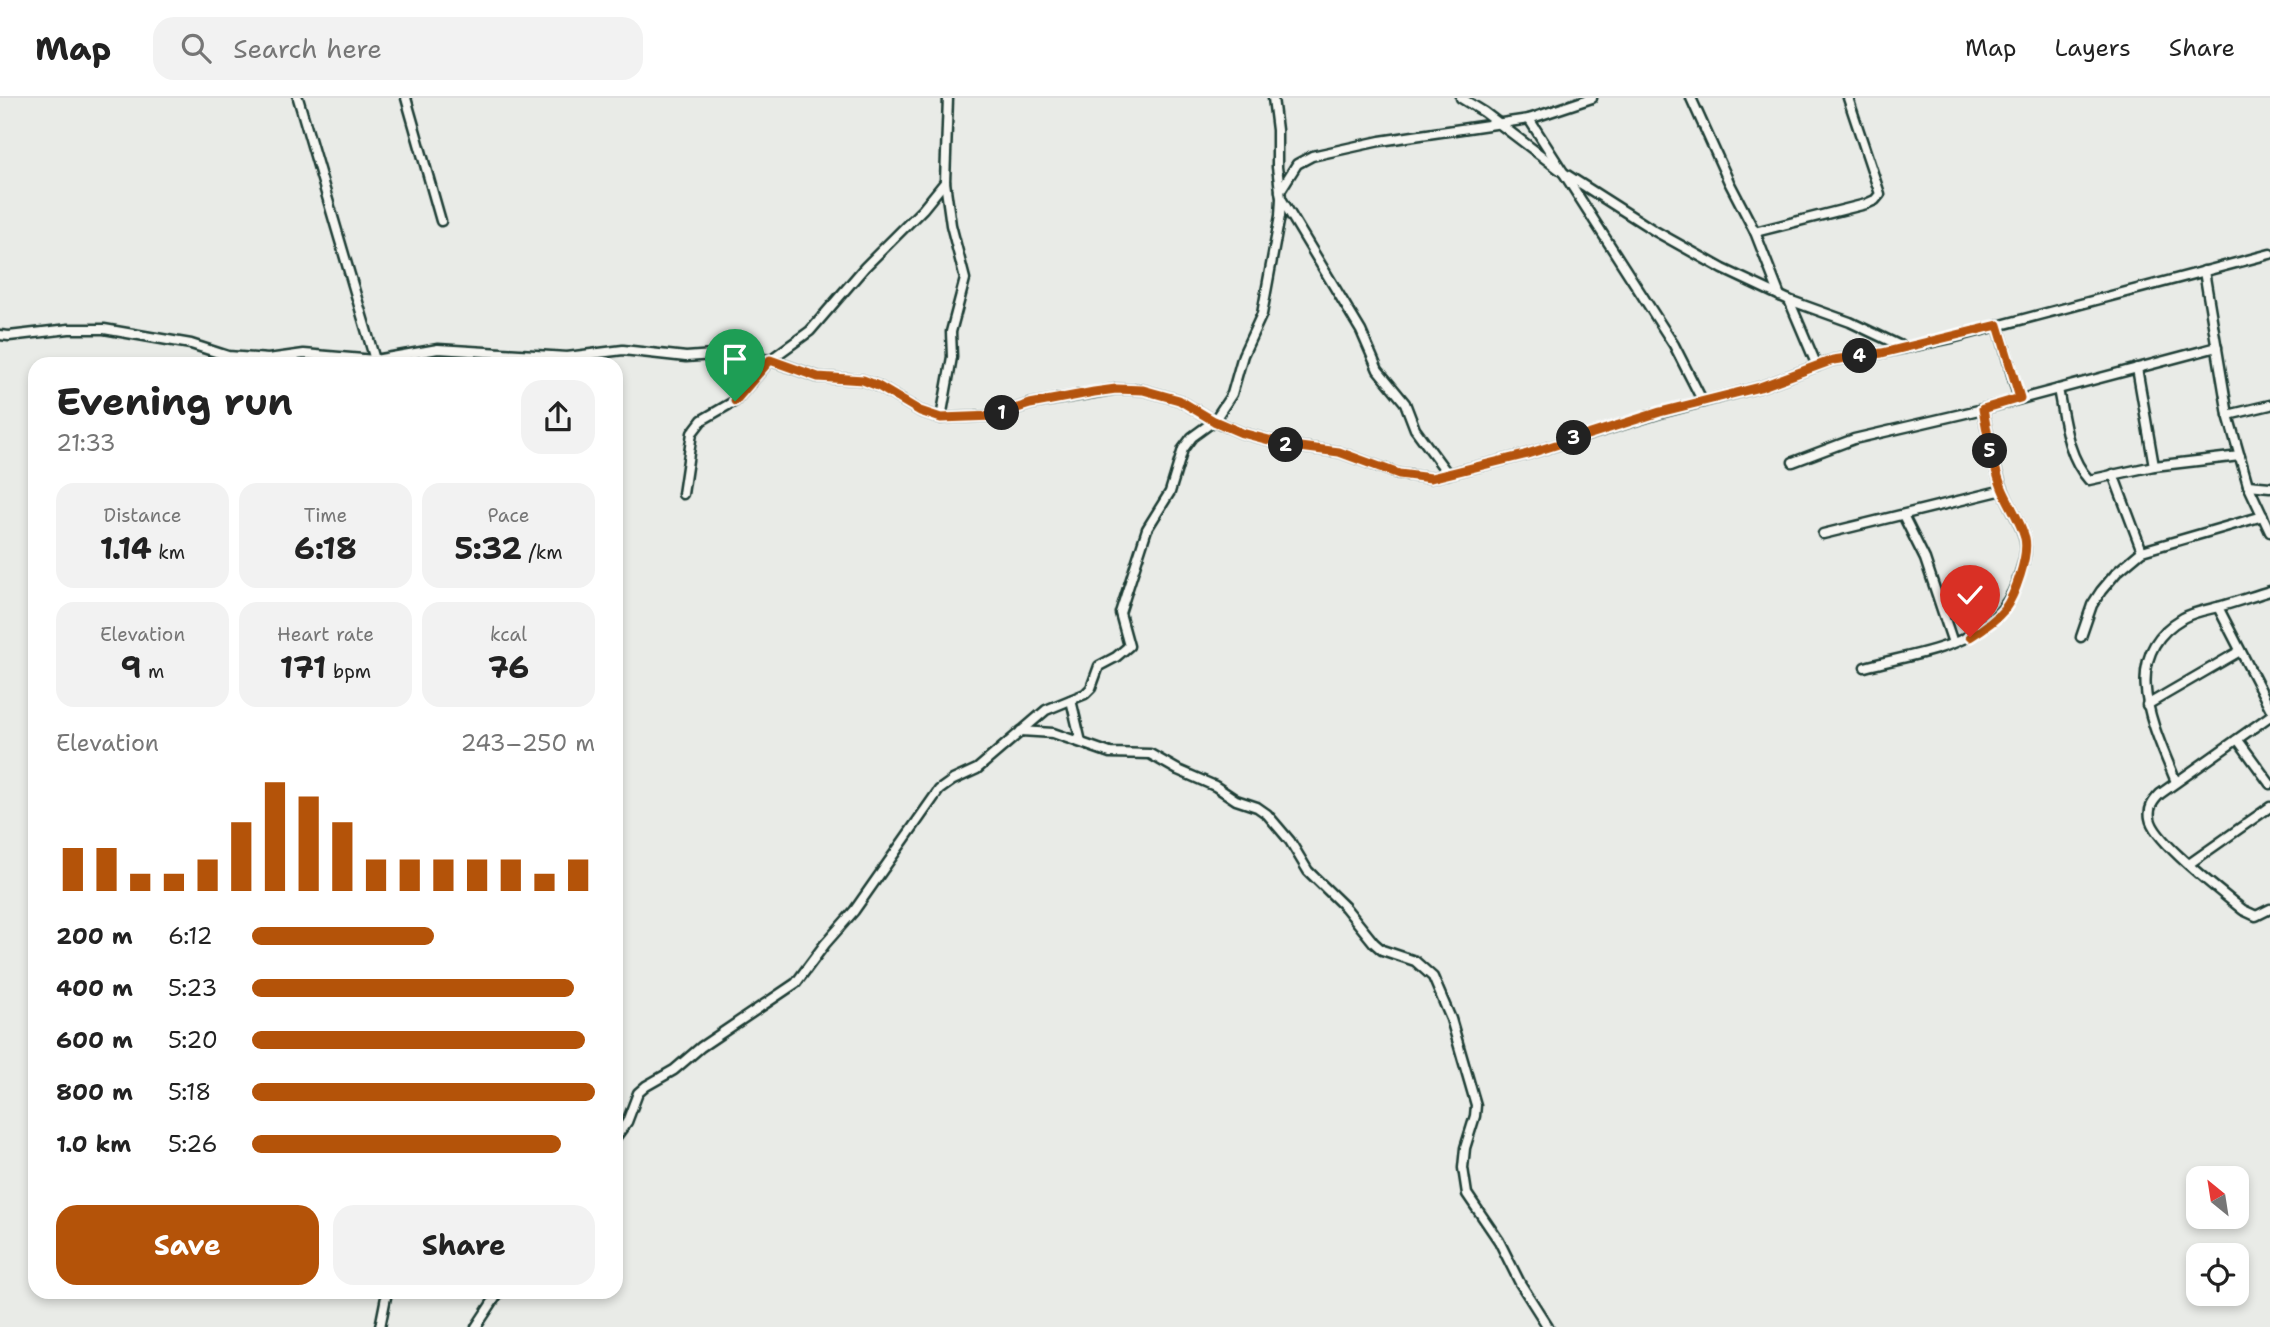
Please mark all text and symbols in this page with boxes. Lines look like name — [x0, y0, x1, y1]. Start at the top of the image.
search box — [153, 17, 643, 80]
text: Map — [35, 26, 111, 71]
icon: search — [177, 29, 215, 67]
text: Search here — [233, 31, 382, 66]
text: Map — [1965, 32, 2016, 64]
text: Layers — [2054, 32, 2131, 64]
text: Share — [2169, 32, 2235, 64]
pin — [705, 329, 765, 401]
pin: 4 — [1842, 338, 1878, 374]
icon: arrive — [716, 340, 754, 378]
text: 4 — [1853, 343, 1866, 368]
text: Evening run — [56, 376, 293, 427]
button: share — [521, 380, 595, 454]
pin: 1 — [984, 396, 1020, 430]
text: 1 — [997, 400, 1006, 425]
pin: 3 — [1556, 420, 1592, 456]
text: 3 — [1567, 425, 1580, 450]
text: 21:33 — [56, 428, 116, 458]
pin: 2 — [1268, 428, 1304, 462]
text: 2 — [1279, 432, 1292, 457]
pin: 5 — [1972, 434, 2008, 468]
text: 5 — [1984, 438, 1995, 463]
text: Distance — [104, 503, 181, 528]
text: Time — [304, 503, 347, 528]
text: Pace — [488, 503, 529, 528]
text: 1.14 — [100, 528, 152, 569]
text: 6:18 — [294, 528, 357, 569]
text: 5:32 — [454, 528, 522, 569]
text: km — [152, 540, 185, 565]
text: /km — [522, 540, 563, 565]
pin — [1940, 565, 2000, 637]
icon: check — [1951, 576, 1989, 614]
text: Elevation — [100, 622, 185, 647]
text: Heart rate — [277, 622, 374, 647]
text: kcal — [490, 622, 527, 647]
text: 9 — [121, 647, 142, 688]
text: 171 — [280, 647, 326, 688]
text: 76 — [488, 647, 529, 688]
text: m — [142, 659, 164, 684]
text: bpm — [326, 659, 371, 684]
text: Elevation — [56, 728, 159, 758]
text: 243–250 m — [460, 728, 595, 758]
text: 200 m — [56, 921, 133, 951]
text: 6:12 — [168, 921, 213, 951]
text: 400 m — [56, 973, 133, 1003]
text: 5:23 — [168, 973, 217, 1003]
text: 600 m — [56, 1025, 133, 1055]
text: 5:20 — [168, 1025, 218, 1055]
text: 800 m — [56, 1077, 133, 1107]
text: 5:18 — [168, 1077, 211, 1107]
text: 1.0 km — [56, 1129, 131, 1159]
text: 5:26 — [168, 1129, 218, 1159]
north arrow — [2186, 1166, 2249, 1228]
map controls — [2186, 1166, 2249, 1306]
button: Save — [56, 1205, 319, 1285]
button: Share — [333, 1205, 595, 1285]
button: locate — [2186, 1243, 2249, 1306]

